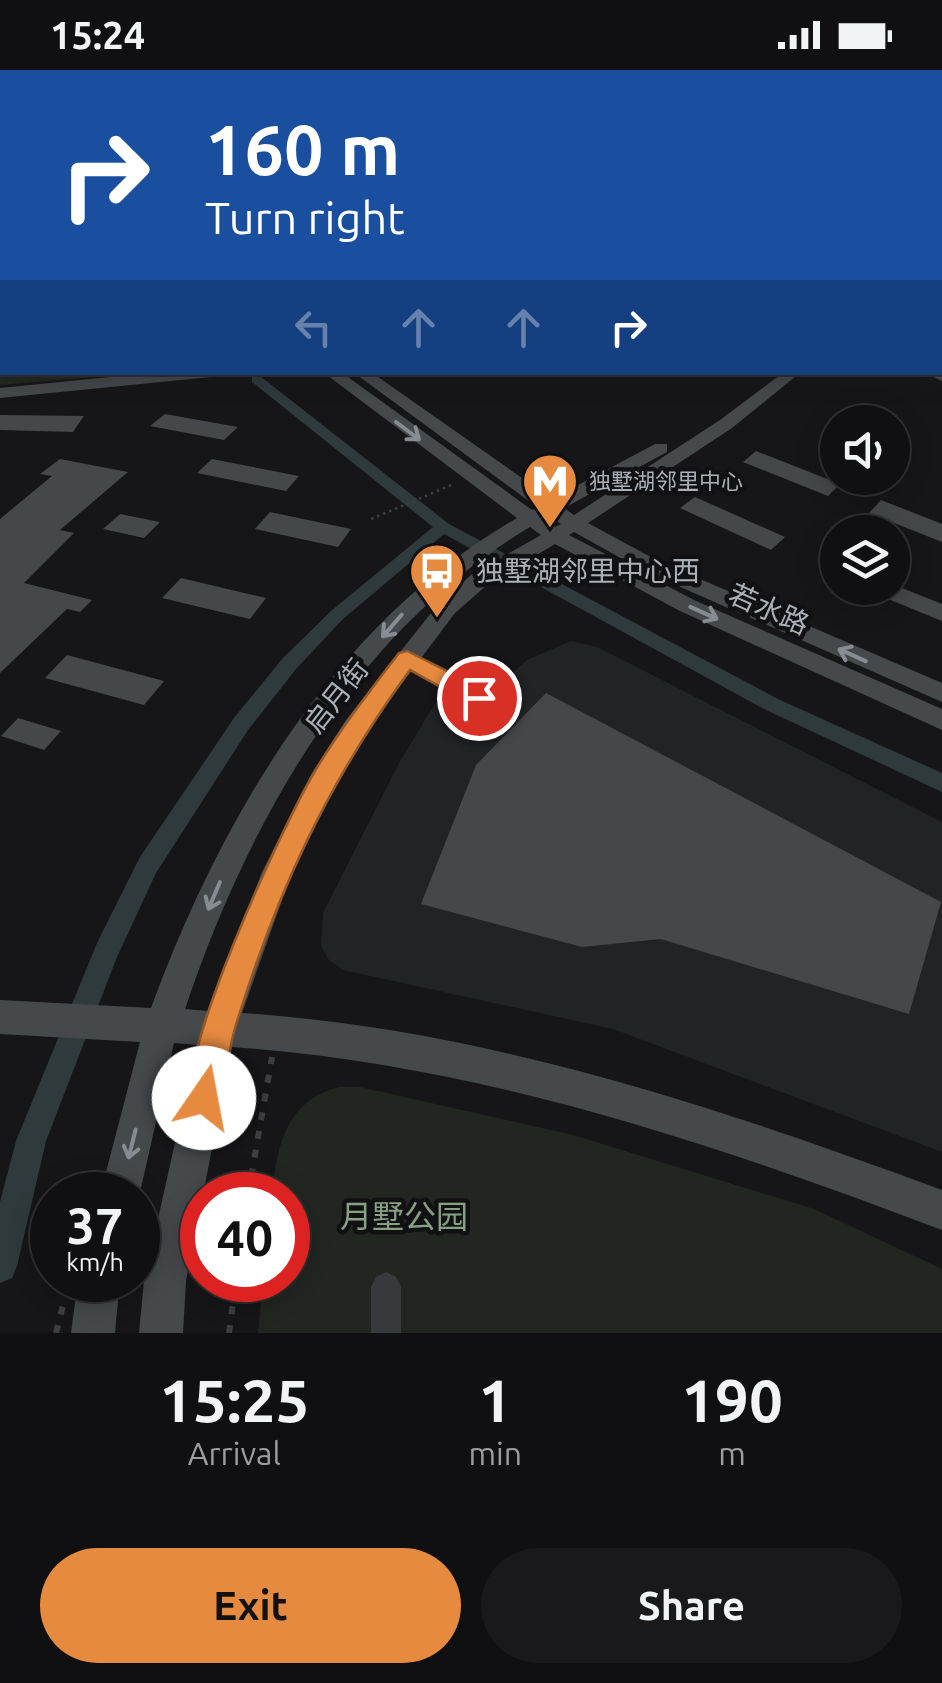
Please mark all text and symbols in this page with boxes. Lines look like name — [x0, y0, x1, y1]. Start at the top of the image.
text: 15:24 — [50, 14, 145, 56]
icon: right — [40, 110, 170, 240]
text: 160 m — [205, 110, 400, 188]
text: Turn right — [205, 192, 405, 243]
icon: left — [286, 300, 341, 355]
icon: ahead — [391, 300, 446, 355]
icon: ahead — [496, 300, 551, 355]
icon: right — [601, 300, 656, 355]
map controls — [820, 405, 910, 605]
button: sound — [820, 405, 910, 495]
one-way arrow — [394, 420, 421, 441]
metro station icon: 独墅湖邻里中心 — [520, 451, 580, 530]
place label: 独墅湖邻里中心 — [589, 468, 743, 493]
button: layers — [820, 515, 910, 605]
bus stop icon: 独墅湖邻里中心西 — [407, 541, 467, 620]
place label: 独墅湖邻里中心西 — [476, 555, 700, 586]
street label: 若水路 — [725, 577, 814, 640]
one-way arrow — [688, 604, 718, 623]
one-way arrow — [382, 612, 404, 638]
one-way arrow — [837, 645, 868, 663]
street label: 启月街 — [298, 653, 374, 738]
pin — [437, 656, 522, 741]
icon: arrive — [452, 671, 507, 726]
one-way arrow — [204, 880, 222, 911]
position arrow — [152, 1046, 256, 1150]
one-way arrow — [122, 1128, 141, 1159]
speed limit sign: 40 — [180, 1172, 310, 1302]
text: 37 — [67, 1197, 123, 1253]
park label: 月墅公园 — [340, 1198, 468, 1234]
text: km/h — [66, 1248, 124, 1276]
text: 15:25 — [159, 1366, 309, 1433]
text: 1 — [478, 1366, 512, 1433]
text: 190 — [681, 1366, 783, 1433]
text: Arrival — [188, 1435, 281, 1471]
text: min — [468, 1435, 522, 1471]
text: m — [718, 1435, 746, 1471]
button: Exit — [40, 1548, 461, 1663]
button: Share — [481, 1548, 902, 1663]

